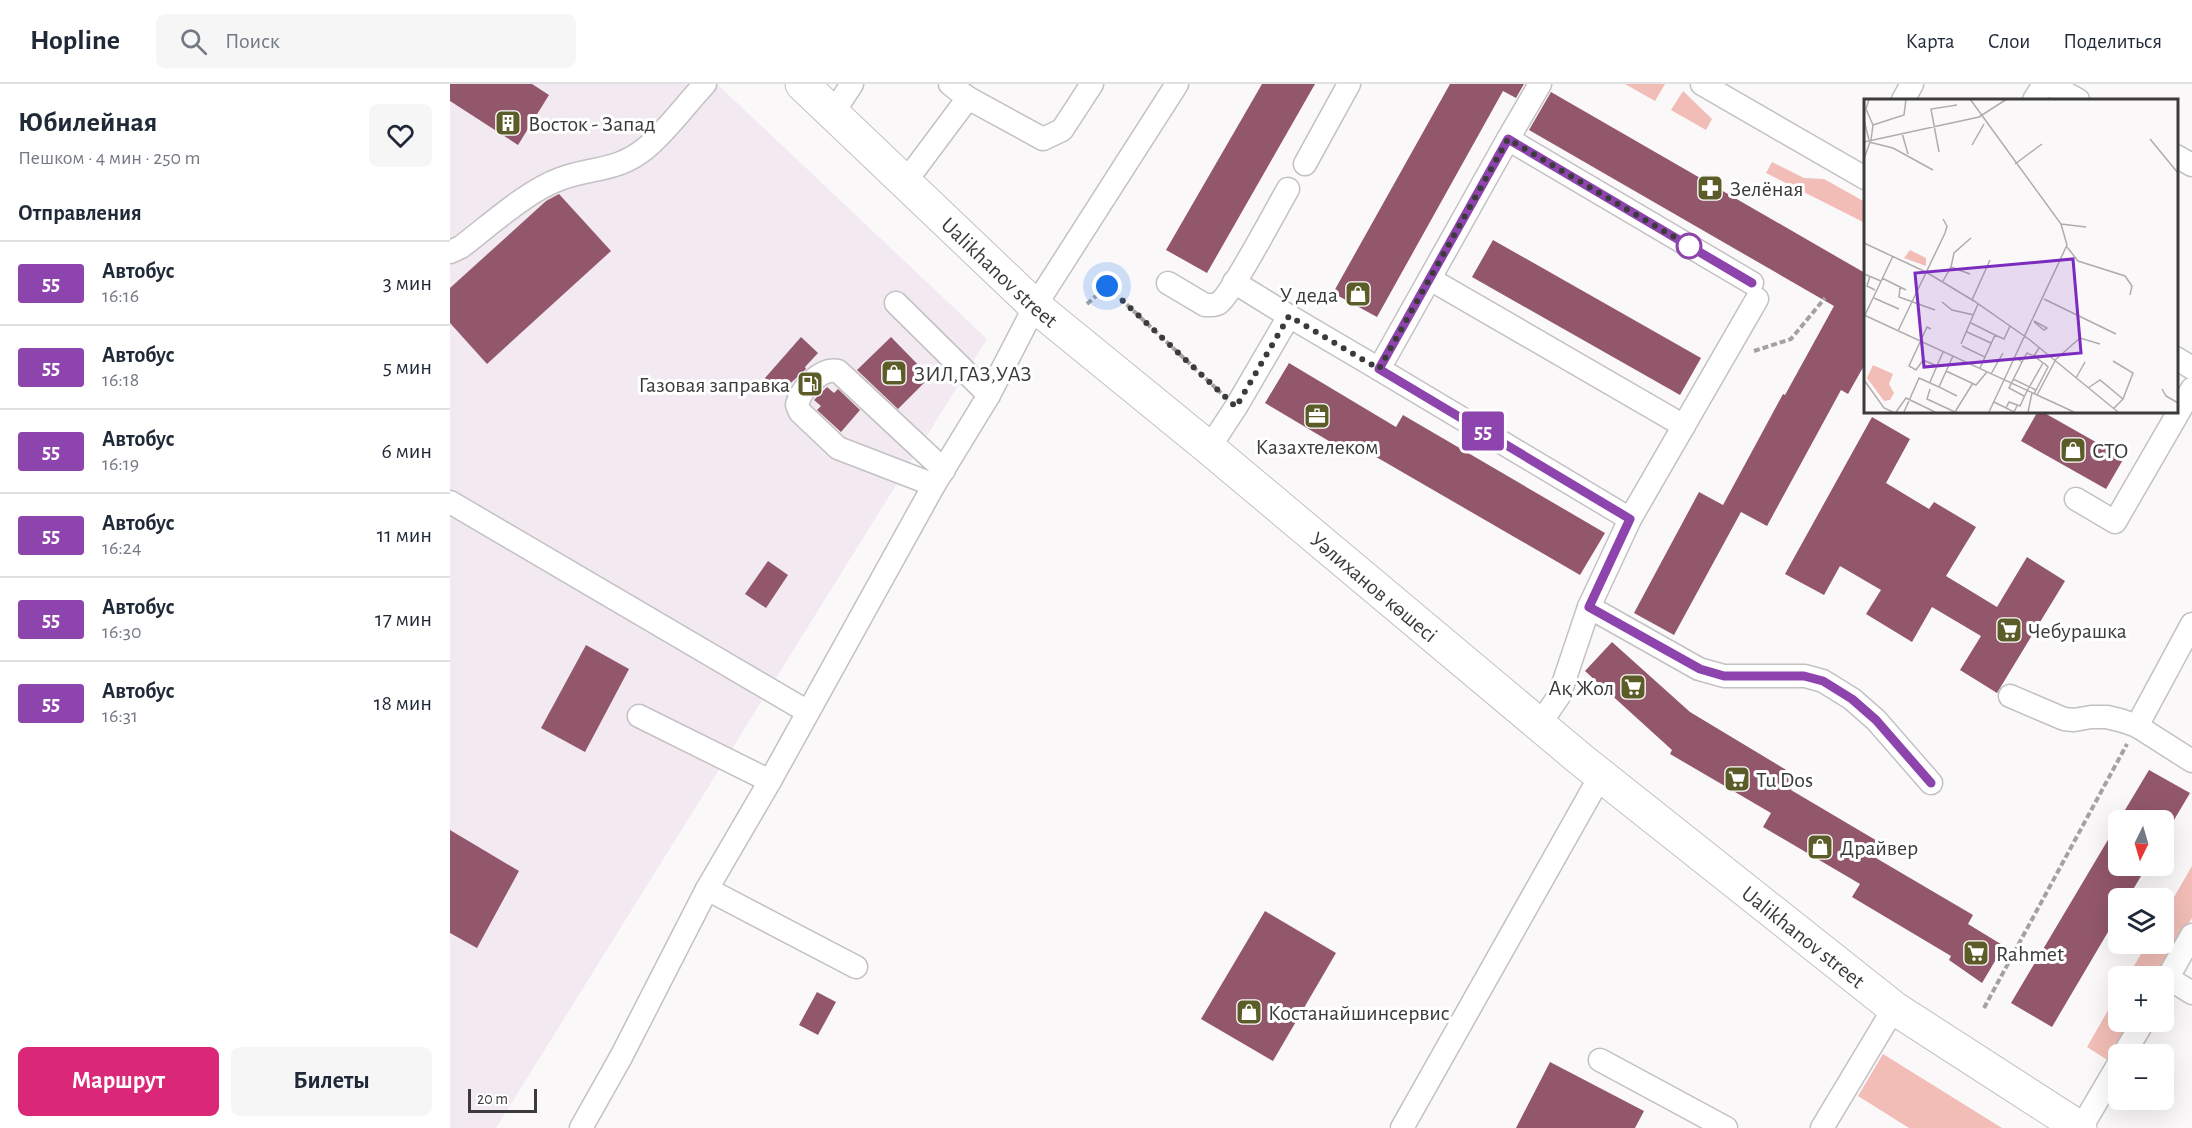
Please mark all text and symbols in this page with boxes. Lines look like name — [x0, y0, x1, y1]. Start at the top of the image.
search box — [156, 14, 576, 68]
icon: search — [177, 25, 210, 58]
text: Hopline — [30, 27, 120, 55]
text: Поиск — [225, 30, 280, 52]
text: Карта — [1905, 31, 1955, 52]
text: Слои — [1988, 31, 2030, 52]
text: Поделиться — [2063, 31, 2162, 52]
inset map — [1864, 99, 2177, 412]
button: heart — [369, 104, 432, 167]
building icon: Восток - Запад — [493, 108, 523, 138]
text: Юбилейная — [18, 109, 157, 137]
place label: Восток - Запад — [528, 113, 656, 135]
text: Пешком · 4 мин · 250 m — [18, 148, 200, 168]
pharmacy icon: Зелёная — [1695, 173, 1725, 203]
place label: Зелёная — [1730, 178, 1804, 200]
text: Отправления — [18, 202, 142, 224]
street label: Ualikhanov street — [937, 213, 1062, 332]
unlabelled marker — [1676, 233, 1702, 259]
text: Автобус — [102, 260, 175, 282]
your location — [1092, 271, 1122, 301]
text: 3 мин — [383, 272, 432, 294]
text: 55 — [42, 273, 60, 294]
shop icon: У деда — [1343, 279, 1373, 309]
place label: У деда — [1280, 284, 1338, 306]
text: 16:16 — [102, 286, 139, 306]
text: Автобус — [102, 344, 175, 366]
text: 5 мин — [383, 356, 432, 378]
text: 55 — [42, 357, 60, 378]
shop icon: ЗИЛ,ГАЗ,УАЗ — [879, 358, 909, 388]
place label: ЗИЛ,ГАЗ,УАЗ — [914, 363, 1032, 385]
fuel station icon: Газовая заправка — [795, 369, 825, 399]
text: 16:18 — [102, 370, 139, 390]
place label: Газовая заправка — [638, 374, 790, 396]
office icon: Казахтелеком — [1302, 401, 1332, 431]
line badge: 55 — [1456, 412, 1510, 450]
text: 55 — [1474, 421, 1492, 442]
text: Автобус — [102, 428, 175, 450]
shop icon: СТО — [2058, 435, 2088, 465]
place label: Казахтелеком — [1255, 436, 1379, 458]
text: 6 мин — [381, 440, 432, 462]
place label: СТО — [2092, 440, 2129, 462]
text: 55 — [42, 441, 60, 462]
text: 16:19 — [102, 454, 139, 474]
text: Автобус — [102, 512, 175, 534]
text: 11 мин — [377, 524, 432, 546]
text: 55 — [42, 525, 60, 546]
street label: Уәлиханов көшесі — [1306, 528, 1441, 647]
text: 16:24 — [102, 538, 142, 558]
text: Автобус — [102, 596, 175, 618]
text: 17 мин — [375, 608, 432, 630]
text: 55 — [42, 609, 60, 630]
supermarket icon: Чебурашка — [1994, 615, 2024, 645]
place label: Чебурашка — [2028, 620, 2127, 642]
text: 16:30 — [102, 622, 142, 642]
supermarket icon: Ақ Жол — [1618, 672, 1648, 702]
place label: Ақ Жол — [1548, 677, 1614, 699]
text: Автобус — [102, 680, 175, 702]
text: 18 мин — [374, 692, 432, 714]
text: 55 — [42, 693, 60, 714]
text: 16:31 — [102, 706, 138, 726]
supermarket icon: Tu Dos — [1722, 764, 1752, 794]
place label: Tu Dos — [1756, 769, 1813, 791]
north arrow — [2108, 810, 2174, 876]
map controls — [2108, 810, 2174, 1110]
shop icon: Драйвер — [1805, 832, 1835, 862]
place label: Драйвер — [1840, 837, 1918, 859]
street label: Ualikhanov street — [1737, 882, 1869, 992]
button: layers — [2108, 888, 2174, 954]
supermarket icon: Rahmet — [1961, 938, 1991, 968]
place label: Rahmet — [1996, 943, 2064, 965]
button: + — [2108, 966, 2174, 1032]
shop icon: Костанайшинсервис — [1234, 997, 1264, 1027]
place label: Костанайшинсервис — [1268, 1002, 1450, 1024]
button: − — [2108, 1044, 2174, 1110]
button: Маршрут — [18, 1047, 219, 1116]
button: Билеты — [231, 1047, 432, 1116]
scale bar — [468, 1086, 537, 1114]
text: 20 m — [477, 1091, 508, 1107]

